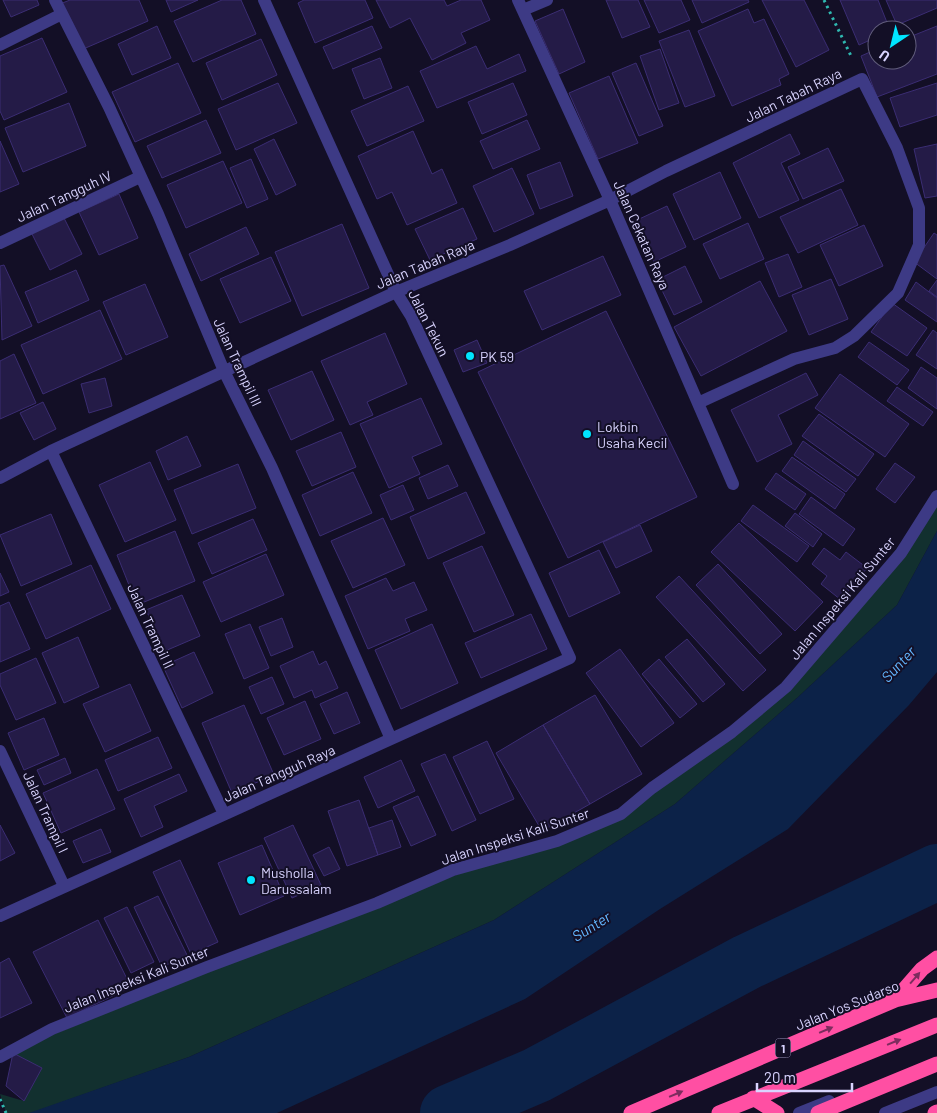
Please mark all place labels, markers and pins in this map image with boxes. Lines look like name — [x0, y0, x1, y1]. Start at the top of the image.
place label: PK 59 — [480, 348, 514, 365]
marker: PK 59 — [464, 350, 476, 362]
place label: Lokbin Usaha Kecil — [597, 418, 667, 451]
marker: Lokbin Usaha Kecil — [581, 428, 593, 440]
place label: Musholla Darussalam — [261, 864, 332, 897]
marker: Musholla Darussalam — [245, 874, 257, 886]

